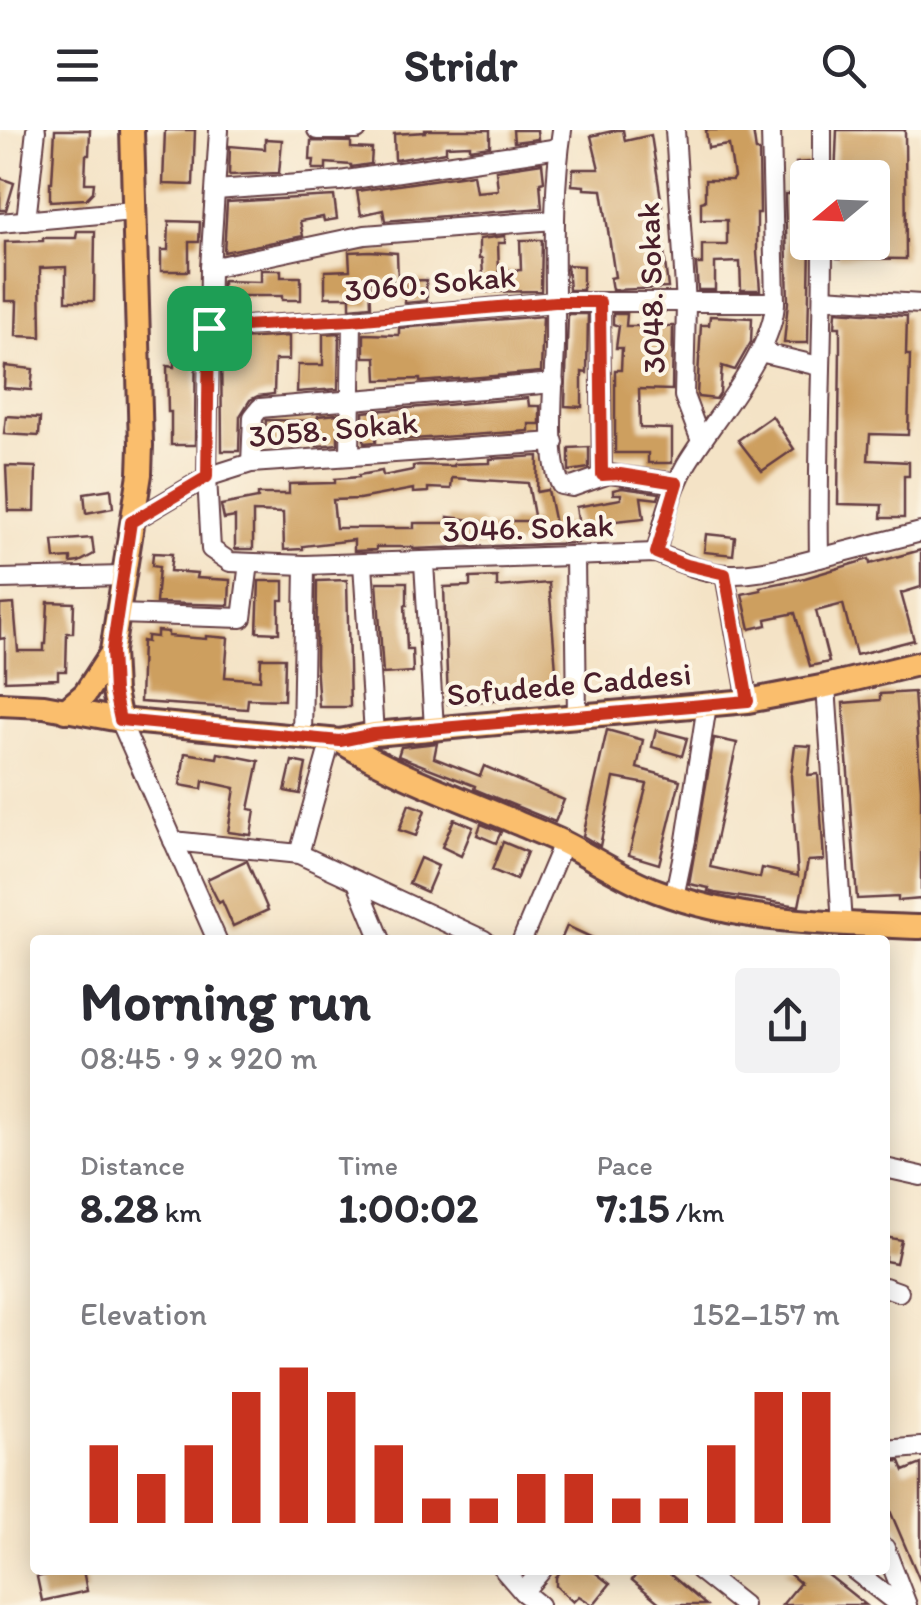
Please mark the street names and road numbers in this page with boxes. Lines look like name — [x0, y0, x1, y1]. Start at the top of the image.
street label: 3048. Sokak — [629, 201, 673, 375]
street label: 3060. Sokak — [343, 257, 517, 309]
street label: 3058. Sokak — [247, 403, 419, 455]
street label: 3046. Sokak — [442, 506, 614, 550]
street label: Sofudede Caddesi — [445, 654, 693, 714]

